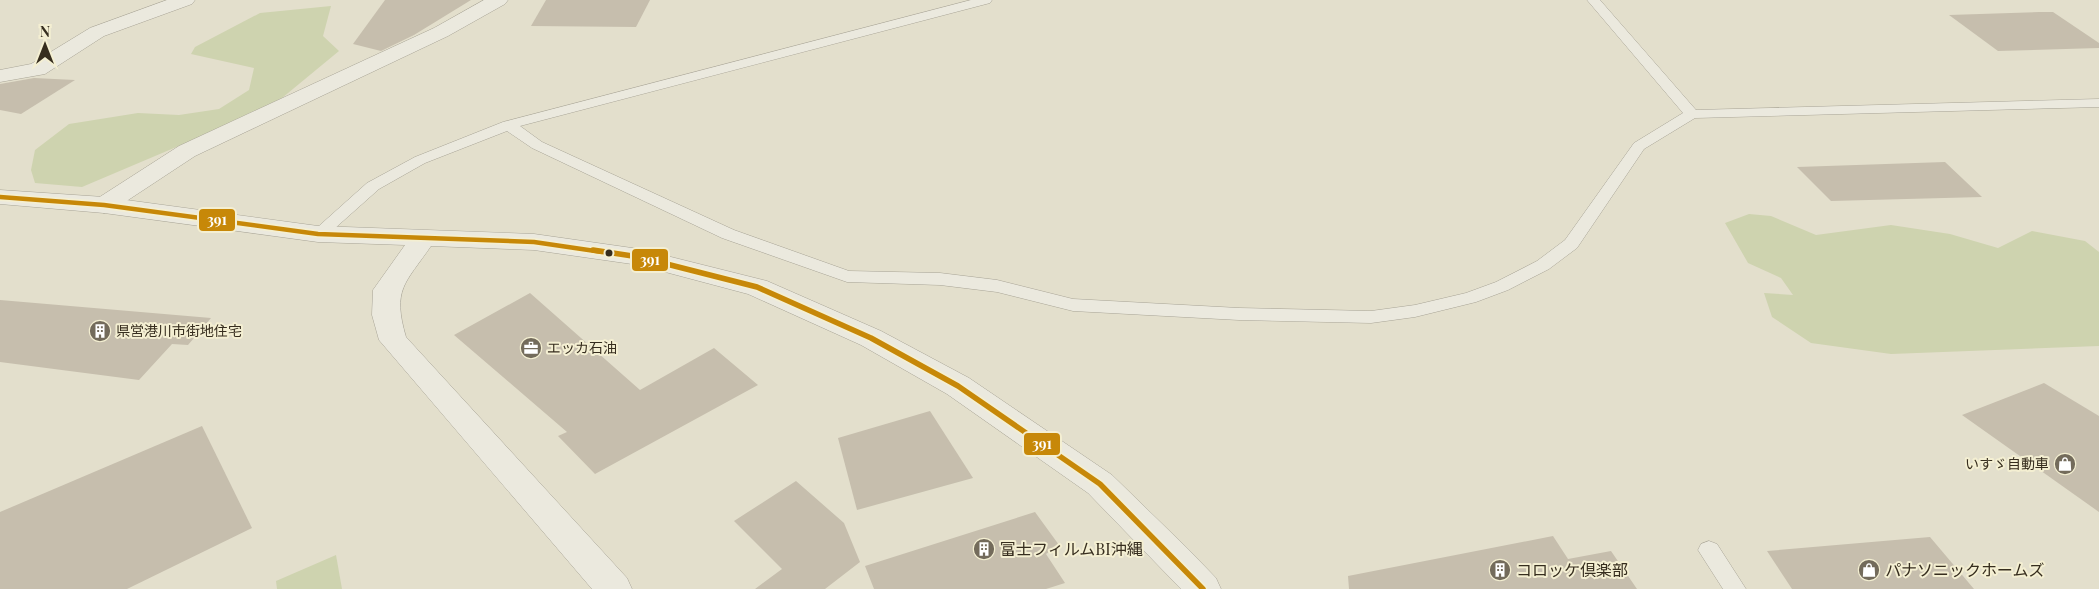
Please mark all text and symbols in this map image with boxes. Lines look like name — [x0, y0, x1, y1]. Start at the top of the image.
north arrow — [20, 20, 70, 70]
text: N — [40, 22, 50, 41]
line badge: 391 — [198, 208, 236, 232]
text: 391 — [207, 210, 227, 229]
unlabelled marker — [604, 248, 614, 258]
line badge: 391 — [631, 248, 669, 272]
text: 391 — [640, 250, 660, 269]
building icon: 県営港川市街地住宅 — [88, 319, 112, 343]
place label: 県営港川市街地住宅 — [116, 321, 242, 340]
office icon: エッカ石油 — [519, 336, 543, 360]
place label: エッカ石油 — [547, 338, 617, 357]
line badge: 391 — [1023, 432, 1061, 456]
text: 391 — [1032, 434, 1052, 453]
shop icon: いすゞ自動車 — [2053, 452, 2077, 476]
place label: いすゞ自動車 — [1965, 454, 2049, 473]
building icon: 富士フィルムBI沖縄 — [972, 537, 996, 561]
place label: 富士フィルムBI沖縄 — [1000, 538, 1143, 559]
building icon: コロッケ倶楽部 — [1488, 558, 1512, 582]
shop icon: パナソニックホームズ — [1857, 558, 1881, 582]
place label: コロッケ倶楽部 — [1516, 559, 1628, 580]
place label: パナソニックホームズ — [1885, 559, 2045, 580]

